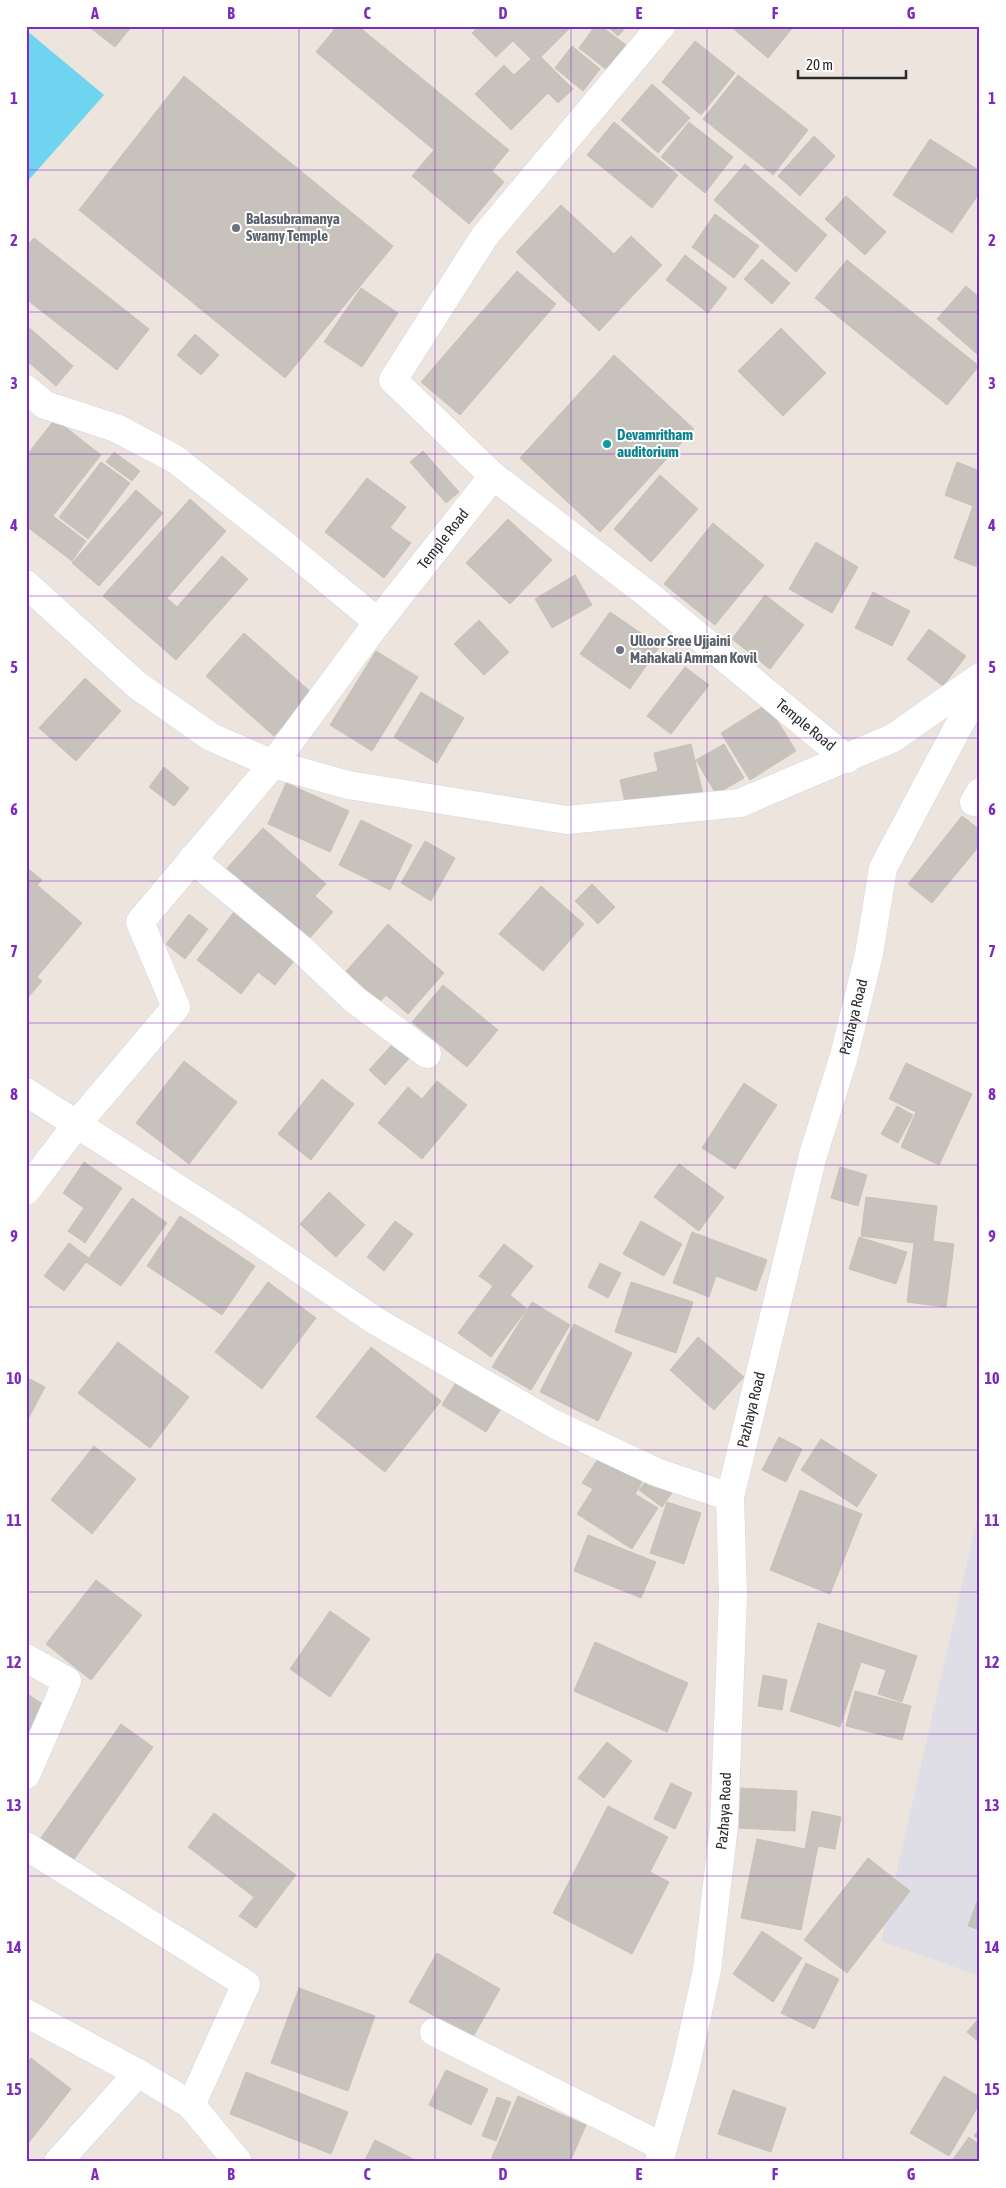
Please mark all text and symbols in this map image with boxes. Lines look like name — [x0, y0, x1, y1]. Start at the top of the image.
text: A — [90, 4, 99, 22]
text: B — [227, 4, 235, 22]
text: C — [363, 4, 371, 22]
text: D — [499, 4, 508, 22]
text: E — [636, 4, 643, 22]
text: F — [772, 4, 779, 22]
text: G — [907, 4, 916, 22]
scale bar — [798, 48, 906, 80]
text: 20 m — [806, 56, 833, 73]
text: 1 — [10, 89, 18, 107]
text: 1 — [988, 89, 996, 107]
place label: Balasubramanya Swamy Temple — [246, 210, 340, 244]
marker: Balasubramanya Swamy Temple — [230, 222, 242, 234]
text: 2 — [10, 231, 18, 249]
text: 2 — [988, 231, 996, 249]
text: 3 — [10, 374, 18, 392]
text: 3 — [988, 374, 996, 392]
place label: Devamritham auditorium — [617, 426, 693, 460]
marker: Devamritham auditorium — [601, 438, 613, 450]
street label: Temple Road — [414, 505, 472, 572]
text: 4 — [9, 516, 18, 534]
text: 4 — [987, 516, 996, 534]
place label: Ulloor Sree Ujjaini Mahakali Amman Kovil — [630, 632, 758, 666]
marker: Ulloor Sree Ujjaini Mahakali Amman Kovil — [614, 644, 626, 656]
text: 5 — [10, 658, 18, 676]
text: 5 — [988, 658, 996, 676]
street label: Temple Road — [773, 695, 839, 754]
text: 6 — [10, 800, 18, 818]
text: 6 — [988, 800, 996, 818]
text: 7 — [10, 942, 18, 960]
text: 7 — [988, 942, 996, 960]
street label: Pazhaya Road — [836, 977, 871, 1057]
text: 8 — [10, 1085, 18, 1103]
text: 8 — [988, 1085, 996, 1103]
text: 9 — [10, 1227, 18, 1245]
text: 9 — [988, 1227, 996, 1245]
text: 10 — [6, 1369, 22, 1387]
text: 10 — [984, 1369, 1000, 1387]
street label: Pazhaya Road — [733, 1370, 768, 1449]
text: 11 — [6, 1511, 22, 1529]
text: 11 — [984, 1511, 1000, 1529]
text: 12 — [6, 1653, 22, 1671]
text: 12 — [984, 1653, 1000, 1671]
street label: Pazhaya Road — [712, 1772, 734, 1850]
text: 13 — [6, 1796, 22, 1814]
text: 13 — [984, 1796, 1000, 1814]
text: 14 — [6, 1938, 22, 1956]
text: 14 — [984, 1938, 1000, 1956]
text: 15 — [6, 2080, 22, 2098]
text: 15 — [984, 2080, 1000, 2098]
text: A — [90, 2165, 99, 2183]
text: B — [227, 2165, 235, 2183]
text: C — [363, 2165, 371, 2183]
text: D — [499, 2165, 508, 2183]
text: E — [636, 2165, 643, 2183]
text: F — [772, 2165, 779, 2183]
text: G — [907, 2165, 916, 2183]

